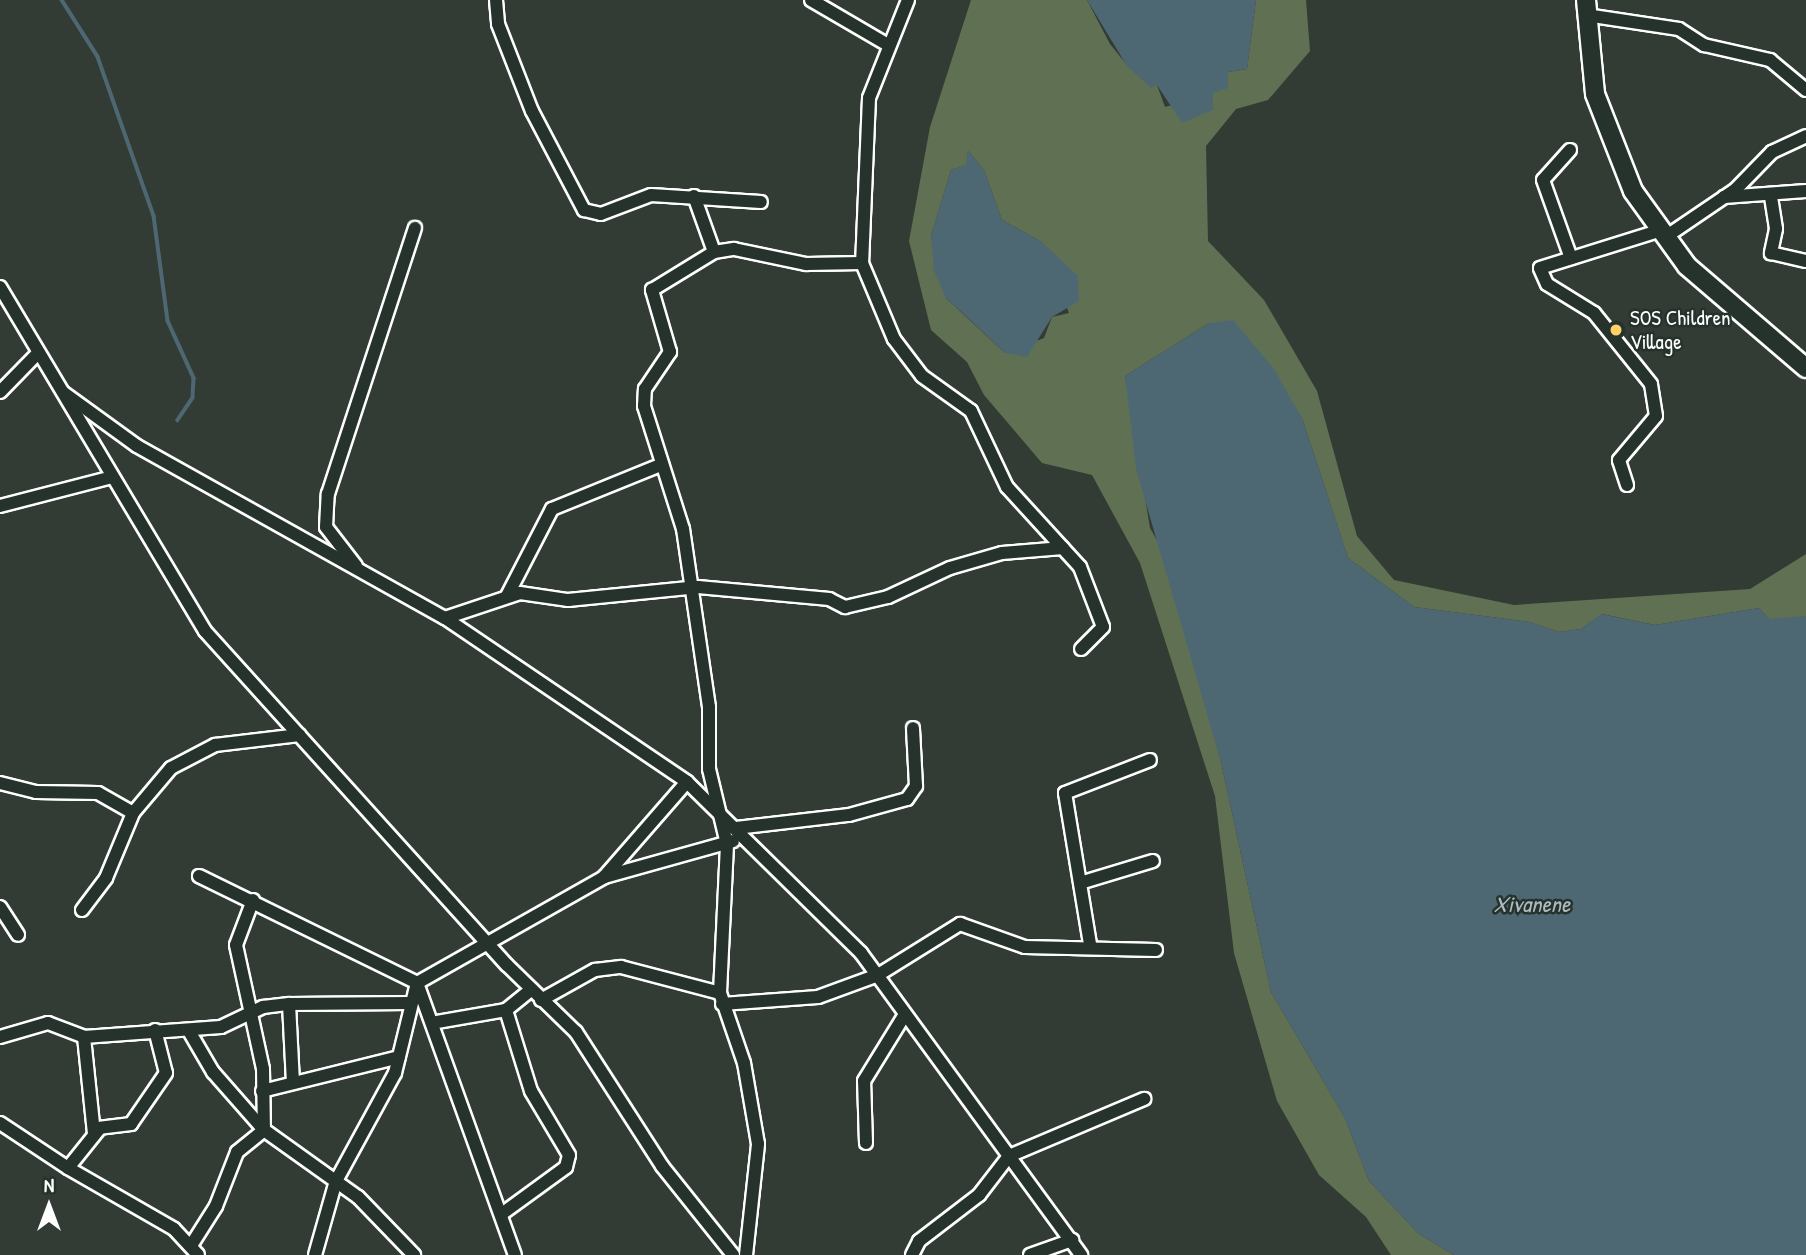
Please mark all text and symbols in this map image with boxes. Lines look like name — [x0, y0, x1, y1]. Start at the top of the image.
place label: SOS Children Village — [1630, 305, 1731, 355]
marker: SOS Children Village — [1608, 322, 1624, 338]
water label: Xivanene — [1494, 890, 1570, 918]
north arrow — [14, 1171, 84, 1241]
text: N — [44, 1172, 54, 1198]

